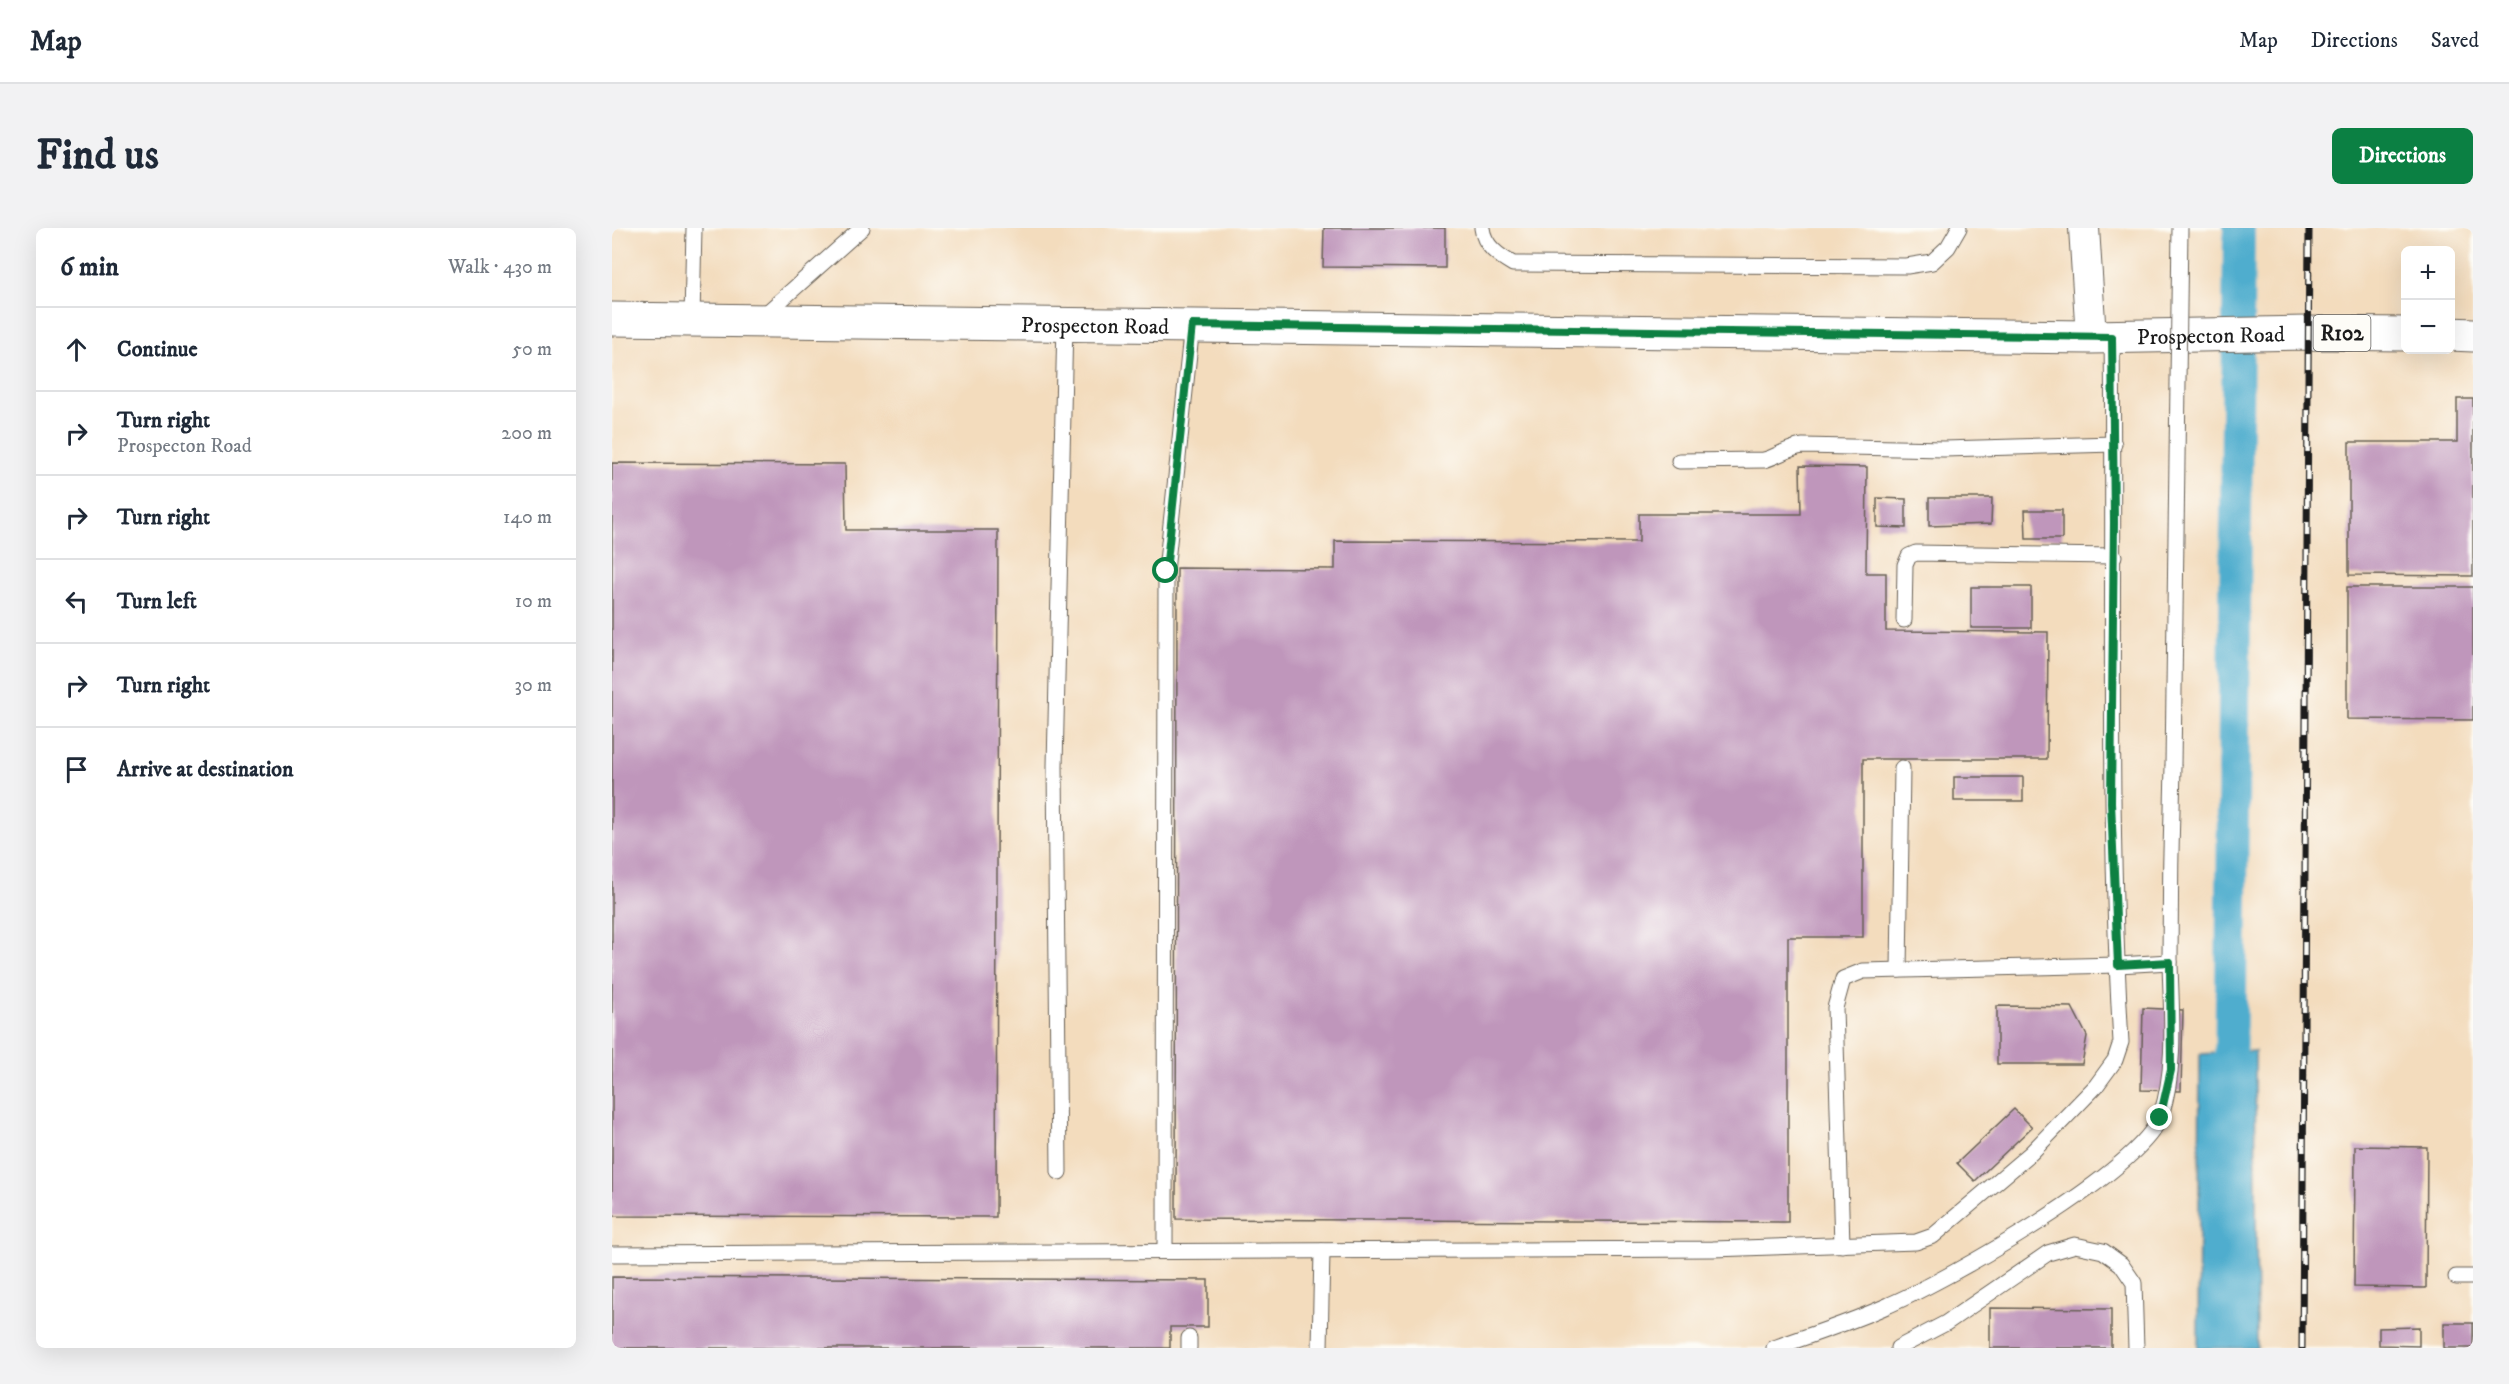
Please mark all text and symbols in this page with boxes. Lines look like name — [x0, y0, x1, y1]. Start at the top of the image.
text: Map — [30, 24, 82, 59]
text: Map — [2239, 28, 2278, 54]
text: Directions — [2311, 28, 2398, 54]
text: Saved — [2431, 28, 2479, 54]
button: Directions — [2332, 128, 2473, 184]
text: Find us — [36, 130, 159, 182]
map controls — [2401, 246, 2455, 354]
button: + — [2401, 246, 2455, 300]
text: 6 min — [60, 251, 119, 284]
text: Walk · 430 m — [448, 255, 552, 280]
button: − — [2401, 300, 2455, 354]
street label: Prospecton Road — [1021, 312, 1169, 341]
road number: R102 — [2314, 315, 2370, 351]
street label: Prospecton Road — [2137, 321, 2285, 351]
icon: ahead — [60, 333, 93, 366]
text: Continue — [117, 336, 198, 363]
text: 50 m — [512, 337, 552, 362]
text: Turn right — [117, 407, 210, 434]
icon: right — [60, 417, 93, 450]
text: 200 m — [501, 421, 552, 446]
text: Prospecton Road — [117, 434, 252, 459]
icon: right — [60, 501, 93, 534]
text: Turn right — [117, 504, 210, 531]
text: 140 m — [503, 505, 552, 530]
route start — [1152, 557, 1178, 583]
icon: left — [60, 585, 93, 618]
text: Turn left — [117, 588, 197, 615]
text: 10 m — [515, 589, 552, 614]
icon: right — [60, 669, 93, 702]
text: Turn right — [117, 672, 210, 699]
text: 30 m — [514, 673, 552, 698]
icon: arrive — [60, 753, 93, 786]
text: Arrive at destination — [117, 756, 294, 783]
route end — [2146, 1104, 2172, 1130]

